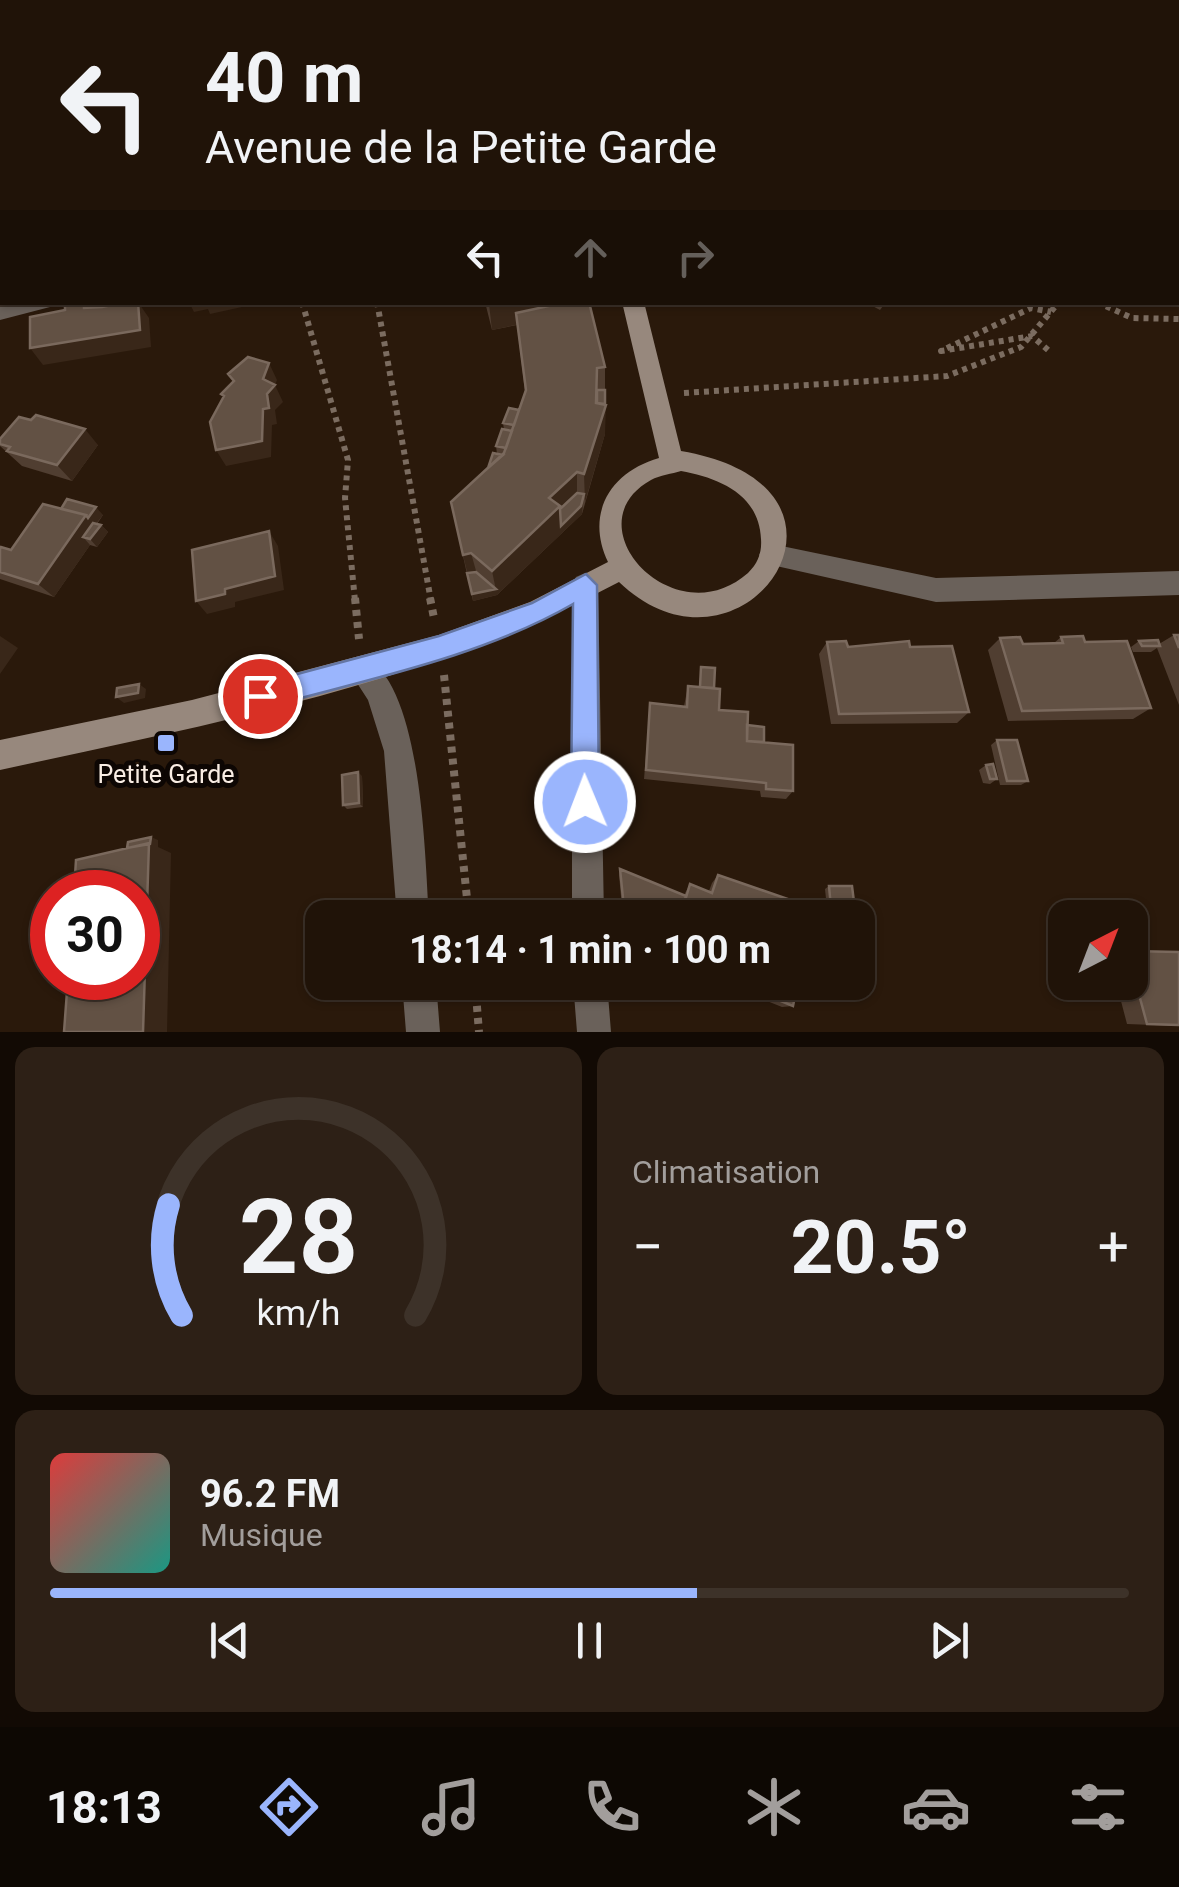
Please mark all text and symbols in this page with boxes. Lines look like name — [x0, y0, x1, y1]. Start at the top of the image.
text: 40 m — [205, 37, 363, 119]
icon: left — [40, 40, 170, 170]
text: Avenue de la Petite Garde — [205, 121, 717, 174]
icon: left — [458, 230, 513, 285]
icon: ahead — [563, 230, 618, 285]
icon: right — [668, 230, 723, 285]
pin — [218, 654, 303, 739]
icon: arrive — [233, 669, 288, 724]
marker: Petite Garde — [155, 732, 177, 754]
position arrow — [533, 750, 637, 854]
place label: Petite Garde — [98, 760, 235, 789]
speed limit sign: 30 — [30, 870, 160, 1000]
north arrow — [1048, 900, 1148, 1000]
map controls — [1048, 900, 1148, 1000]
text: 18:14 · 1 min · 100 m — [409, 928, 771, 972]
text: Climatisation — [632, 1153, 820, 1191]
text: 28 — [239, 1177, 358, 1298]
text: 20.5° — [791, 1203, 971, 1291]
text: − — [632, 1215, 663, 1279]
text: + — [1098, 1215, 1129, 1279]
text: km/h — [257, 1292, 340, 1334]
text: 96.2 FM — [200, 1472, 340, 1516]
text: Musique — [200, 1516, 323, 1554]
icon: previous — [202, 1613, 257, 1668]
icon: pause — [562, 1613, 617, 1668]
icon: next — [922, 1613, 977, 1668]
icon: directions — [254, 1772, 324, 1842]
icon: music — [416, 1772, 486, 1842]
icon: phone — [577, 1772, 647, 1842]
icon: climate — [739, 1772, 809, 1842]
icon: car — [901, 1772, 971, 1842]
icon: filters — [1063, 1772, 1133, 1842]
text: 18:13 — [46, 1781, 162, 1834]

